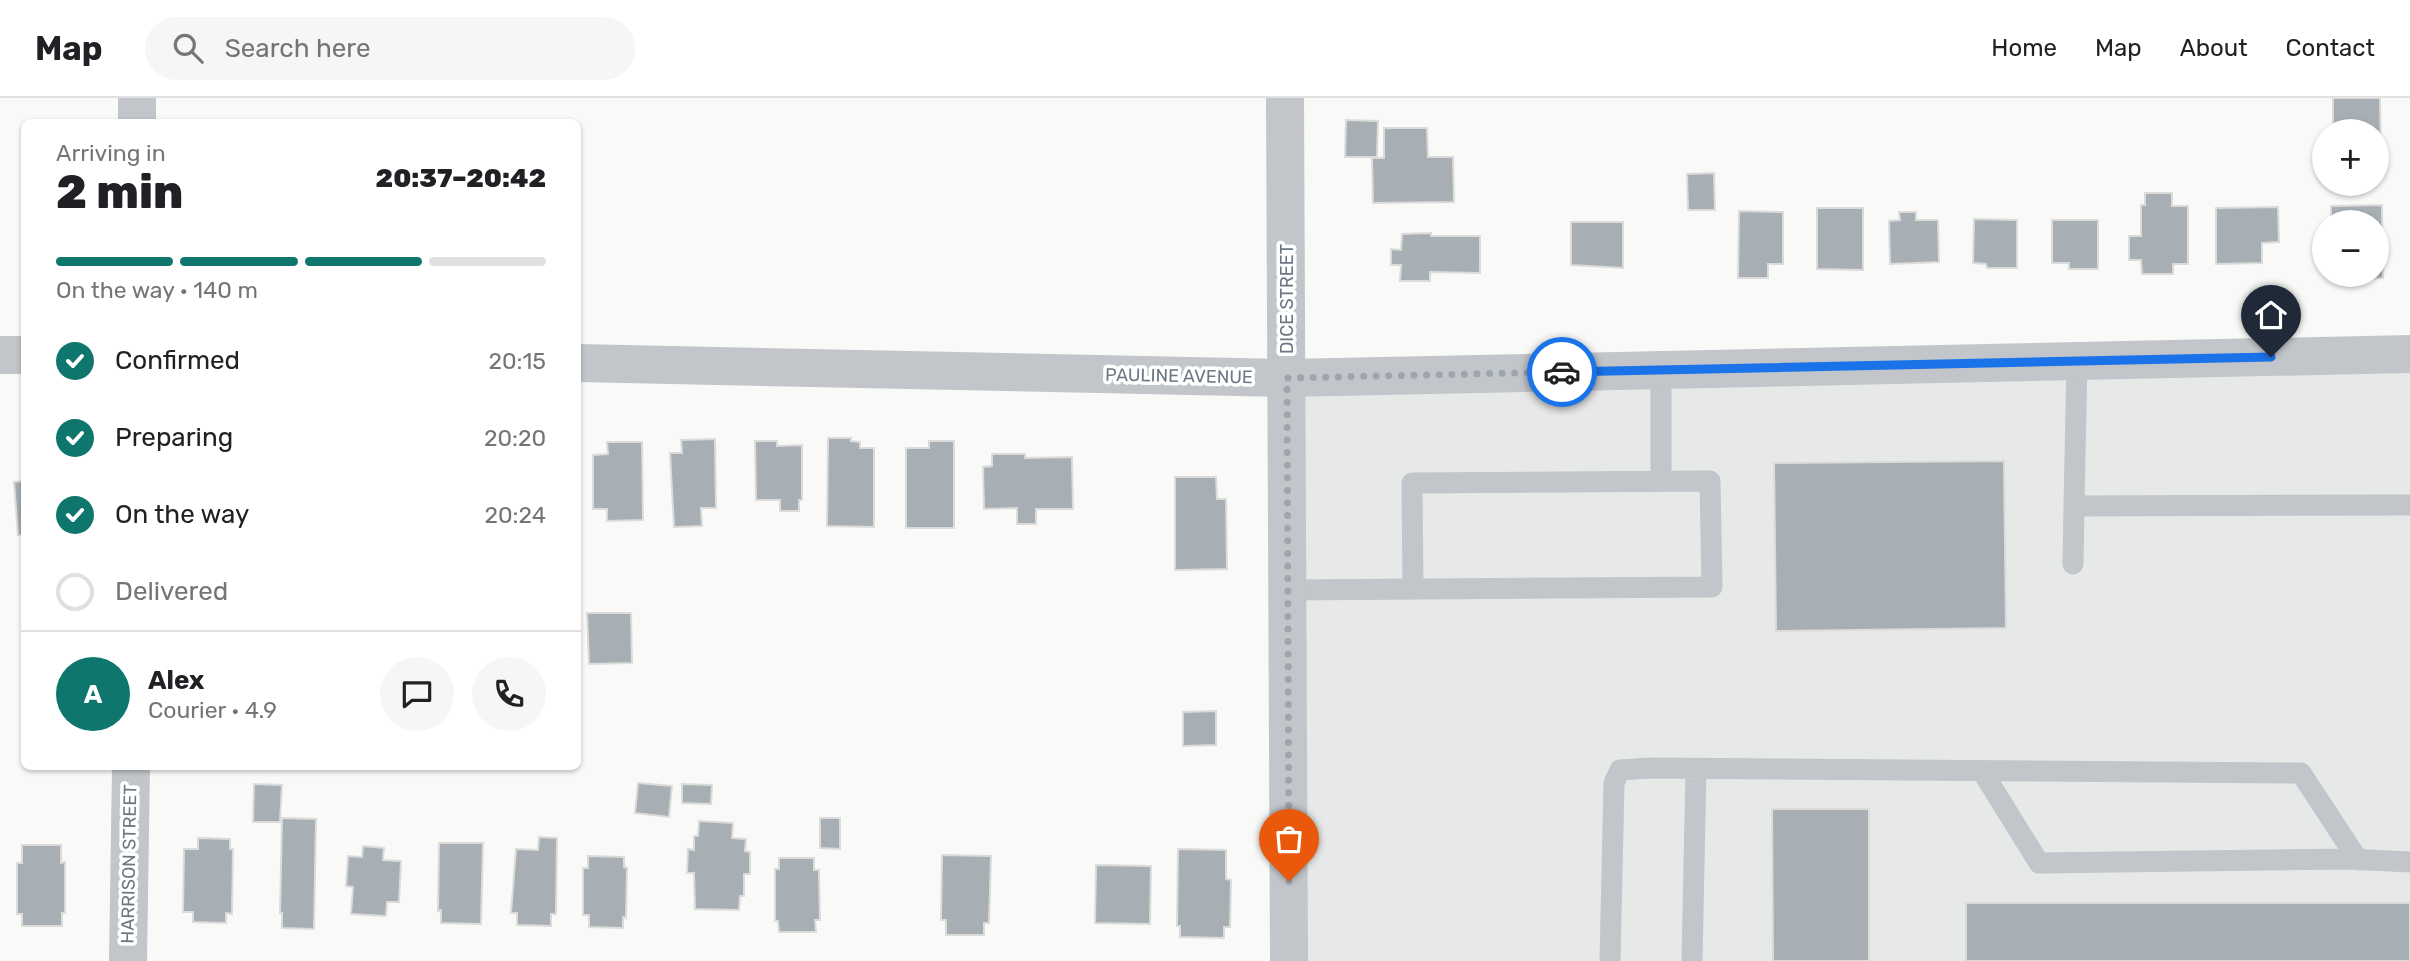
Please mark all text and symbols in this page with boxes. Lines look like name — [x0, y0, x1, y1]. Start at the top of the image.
search box — [145, 17, 635, 80]
text: Map — [35, 29, 103, 68]
icon: search — [169, 29, 207, 67]
text: Search here — [225, 33, 370, 64]
text: Home — [1991, 34, 2057, 62]
text: Map — [2095, 34, 2142, 62]
text: About — [2180, 34, 2248, 62]
text: Contact — [2286, 34, 2375, 62]
map controls — [2312, 119, 2389, 287]
button: + — [2312, 119, 2389, 196]
text: Arriving in — [56, 139, 166, 167]
text: 20:37–20:42 — [376, 163, 546, 194]
text: 2 min — [56, 165, 183, 220]
button: − — [2312, 210, 2389, 287]
street label: DICE STREET — [1276, 244, 1298, 354]
text: On the way · 140 m — [56, 276, 258, 304]
pin — [2241, 285, 2301, 357]
icon: home — [2252, 296, 2290, 334]
courier — [1527, 337, 1597, 407]
icon: check — [56, 342, 94, 380]
text: Confirmed — [115, 345, 240, 376]
text: 20:15 — [489, 347, 546, 375]
icon: car — [1543, 353, 1581, 391]
street label: PAULINE AVENUE — [1105, 364, 1253, 388]
icon: check — [56, 419, 94, 457]
text: Preparing — [115, 422, 233, 453]
text: 20:20 — [484, 424, 546, 452]
icon: check — [56, 496, 94, 534]
text: On the way — [115, 499, 249, 530]
text: 20:24 — [484, 501, 546, 529]
text: Delivered — [115, 576, 228, 607]
button: chat — [380, 657, 454, 731]
button: phone — [472, 657, 546, 731]
text: Alex — [148, 665, 204, 696]
text: A — [84, 679, 102, 710]
text: Courier · 4.9 — [148, 696, 277, 724]
street label: HARRISON STREET — [117, 784, 141, 944]
pin — [1259, 809, 1319, 881]
icon: bag — [1270, 820, 1308, 858]

